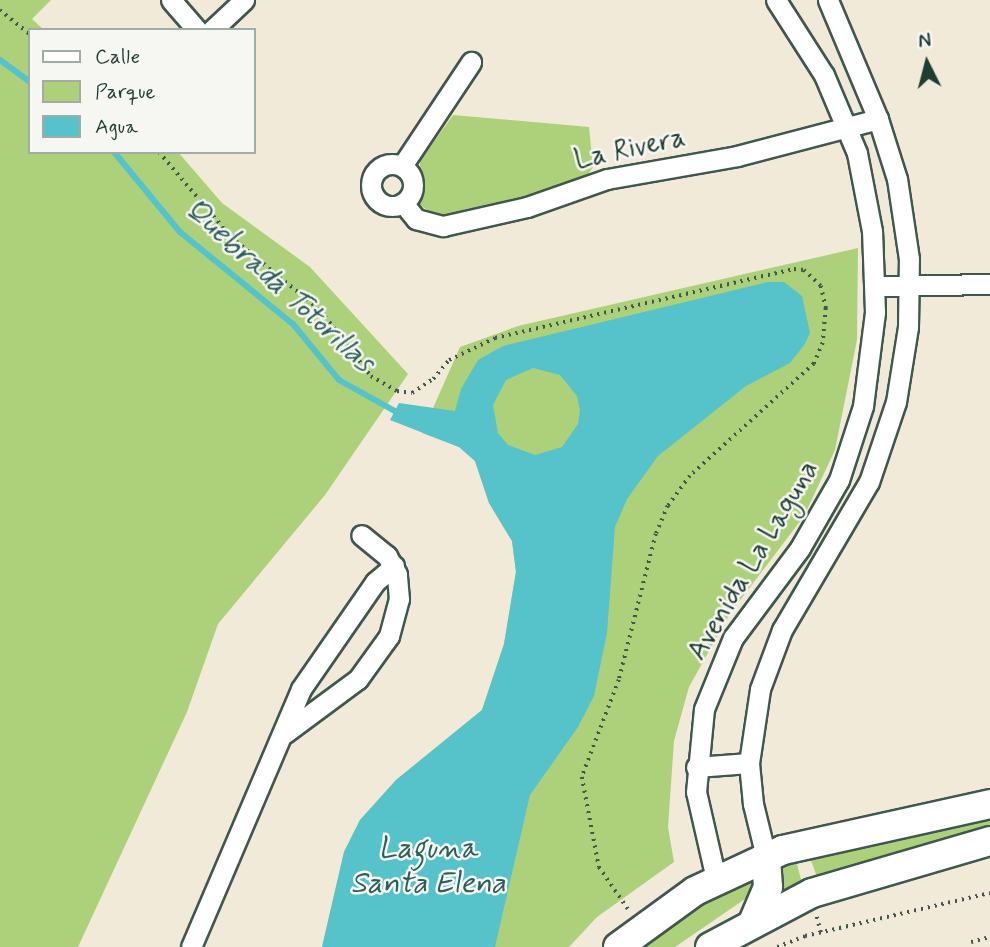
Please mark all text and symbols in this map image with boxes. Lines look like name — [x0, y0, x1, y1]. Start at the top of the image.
legend — [28, 28, 256, 154]
north arrow — [892, 28, 962, 98]
text: N — [917, 29, 932, 55]
text: Calle — [95, 43, 140, 71]
text: Parque — [95, 78, 155, 106]
text: Agua — [95, 113, 138, 141]
street label: La Rivera — [569, 121, 691, 179]
water label: Quebrada Totorillas — [176, 191, 382, 381]
street label: Avenida La Laguna — [679, 452, 829, 670]
water label: Laguna Santa Elena — [349, 831, 507, 902]

